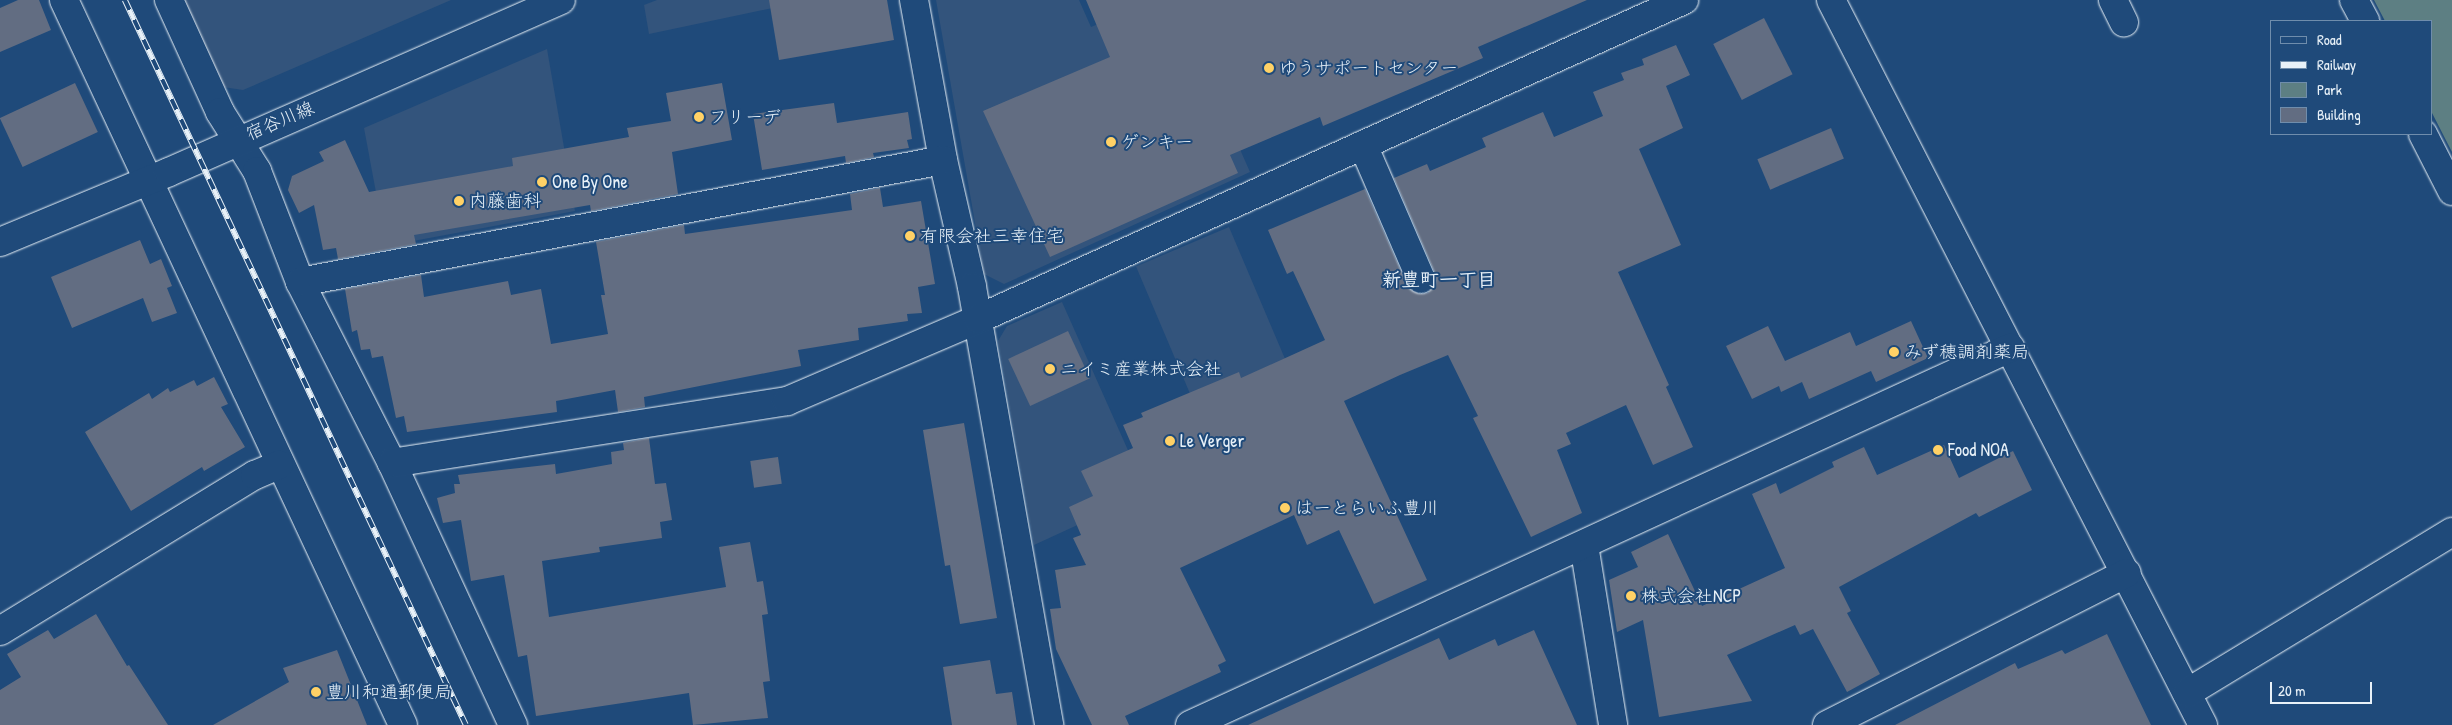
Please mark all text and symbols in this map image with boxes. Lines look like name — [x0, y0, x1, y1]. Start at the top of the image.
legend — [2270, 20, 2432, 135]
text: Road — [2317, 29, 2342, 50]
text: Railway — [2317, 54, 2356, 75]
place label: ゆうサポートセンター — [1279, 57, 1459, 79]
marker: ゆうサポートセンター — [1263, 62, 1275, 74]
text: Park — [2317, 79, 2342, 100]
street label: 宿谷川線 — [243, 97, 317, 145]
text: Building — [2317, 104, 2361, 125]
place label: フリーデ — [709, 106, 781, 128]
marker: フリーデ — [693, 111, 705, 123]
place label: ゲンキー — [1121, 131, 1193, 153]
marker: ゲンキー — [1105, 136, 1117, 148]
place label: One By One — [552, 171, 628, 193]
marker: One By One — [536, 176, 548, 188]
place label: 内藤歯科 — [469, 190, 541, 212]
marker: 内藤歯科 — [453, 195, 465, 207]
place label: 有限会社三幸住宅 — [920, 225, 1064, 247]
marker: 有限会社三幸住宅 — [904, 230, 916, 242]
district label: 新豊町一丁目 — [1382, 269, 1496, 291]
place label: みず穂調剤薬局 — [1904, 341, 2030, 363]
marker: みず穂調剤薬局 — [1888, 346, 1900, 358]
place label: ニイミ産業株式会社 — [1060, 358, 1222, 380]
marker: ニイミ産業株式会社 — [1044, 363, 1056, 375]
place label: Le Verger — [1180, 430, 1244, 452]
marker: Le Verger — [1164, 435, 1176, 447]
place label: Food NOA — [1948, 439, 2009, 461]
marker: Food NOA — [1932, 444, 1944, 456]
place label: はーとらいふ豊川 — [1295, 497, 1439, 519]
marker: はーとらいふ豊川 — [1279, 502, 1291, 514]
place label: 株式会社NCP — [1641, 585, 1741, 607]
marker: 株式会社NCP — [1625, 590, 1637, 602]
scale bar — [2272, 672, 2374, 704]
text: 20 m — [2278, 680, 2305, 701]
place label: 豊川和通郵便局 — [326, 681, 452, 703]
marker: 豊川和通郵便局 — [310, 686, 322, 698]

